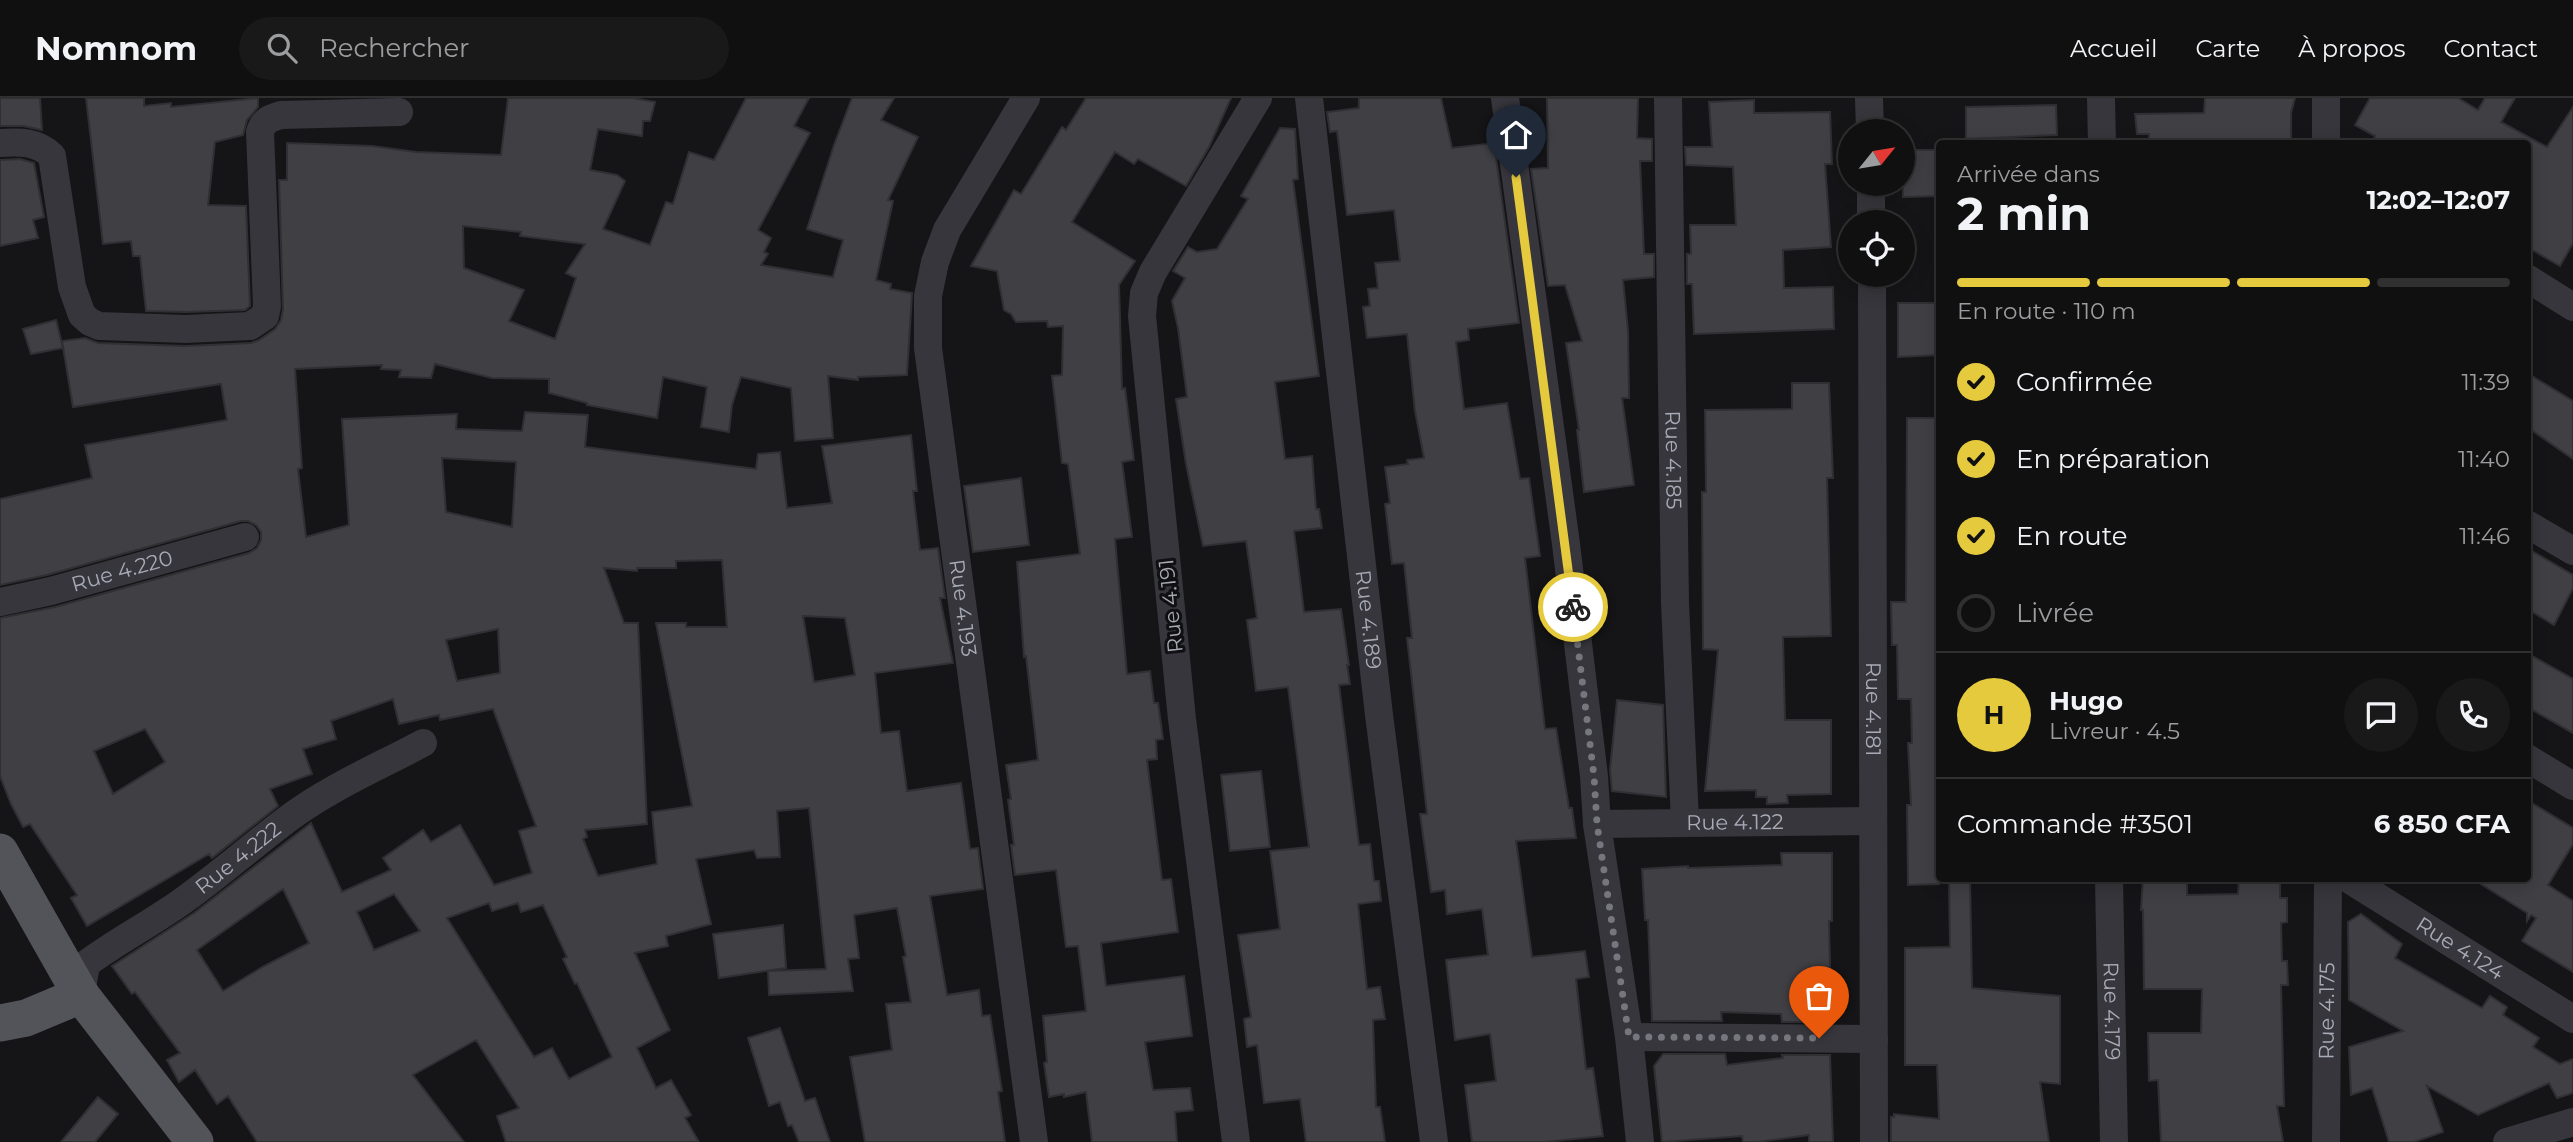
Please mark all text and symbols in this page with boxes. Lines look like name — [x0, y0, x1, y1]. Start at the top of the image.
search box — [239, 17, 729, 80]
text: Nomnom — [35, 28, 197, 68]
icon: search — [263, 29, 301, 67]
text: Rechercher — [319, 32, 470, 64]
text: Accueil — [2070, 34, 2157, 63]
text: Carte — [2195, 34, 2260, 63]
text: À propos — [2298, 34, 2405, 63]
text: Contact — [2443, 34, 2538, 63]
pin — [1486, 105, 1546, 177]
icon: home — [1497, 116, 1535, 154]
north arrow — [1838, 119, 1914, 196]
map controls — [1838, 119, 1915, 287]
text: Arrivée dans — [1957, 160, 2100, 188]
text: 12:02–12:07 — [2366, 184, 2510, 216]
text: 2 min — [1957, 185, 2091, 242]
button: locate — [1838, 210, 1915, 287]
text: En route · 110 m — [1957, 297, 2136, 325]
icon: check — [1957, 363, 1995, 401]
text: Confirmée — [2016, 366, 2153, 398]
text: 11:39 — [2462, 368, 2510, 396]
street label: Rue 4.185 — [1660, 410, 1687, 510]
icon: check — [1957, 440, 1995, 478]
text: En préparation — [2016, 443, 2210, 475]
text: 11:40 — [2458, 445, 2510, 473]
icon: check — [1957, 517, 1995, 555]
text: En route — [2016, 520, 2127, 552]
text: 11:46 — [2459, 522, 2510, 550]
street label: Rue 4.220 — [68, 545, 176, 597]
street label: Rue 4.193 — [944, 558, 982, 658]
street label: Rue 4.191 — [1153, 558, 1188, 654]
street label: Rue 4.189 — [1351, 569, 1387, 671]
courier — [1538, 572, 1608, 642]
icon: bike — [1554, 588, 1592, 626]
text: Livrée — [2016, 597, 2094, 629]
street label: Rue 4.181 — [1861, 662, 1886, 756]
button: chat — [2344, 678, 2418, 752]
button: phone — [2436, 678, 2510, 752]
text: Hugo — [2049, 685, 2123, 717]
text: H — [1983, 699, 2005, 731]
text: Livreur · 4.5 — [2049, 717, 2180, 745]
text: Commande #3501 — [1957, 808, 2193, 840]
text: 6 850 CFA — [2374, 808, 2510, 840]
street label: Rue 4.122 — [1686, 809, 1784, 835]
street label: Rue 4.222 — [190, 816, 286, 899]
street label: Rue 4.124 — [2412, 911, 2509, 985]
street label: Rue 4.179 — [2099, 961, 2125, 1061]
street label: Rue 4.175 — [2314, 962, 2339, 1060]
pin — [1789, 966, 1849, 1038]
icon: bag — [1800, 977, 1838, 1015]

